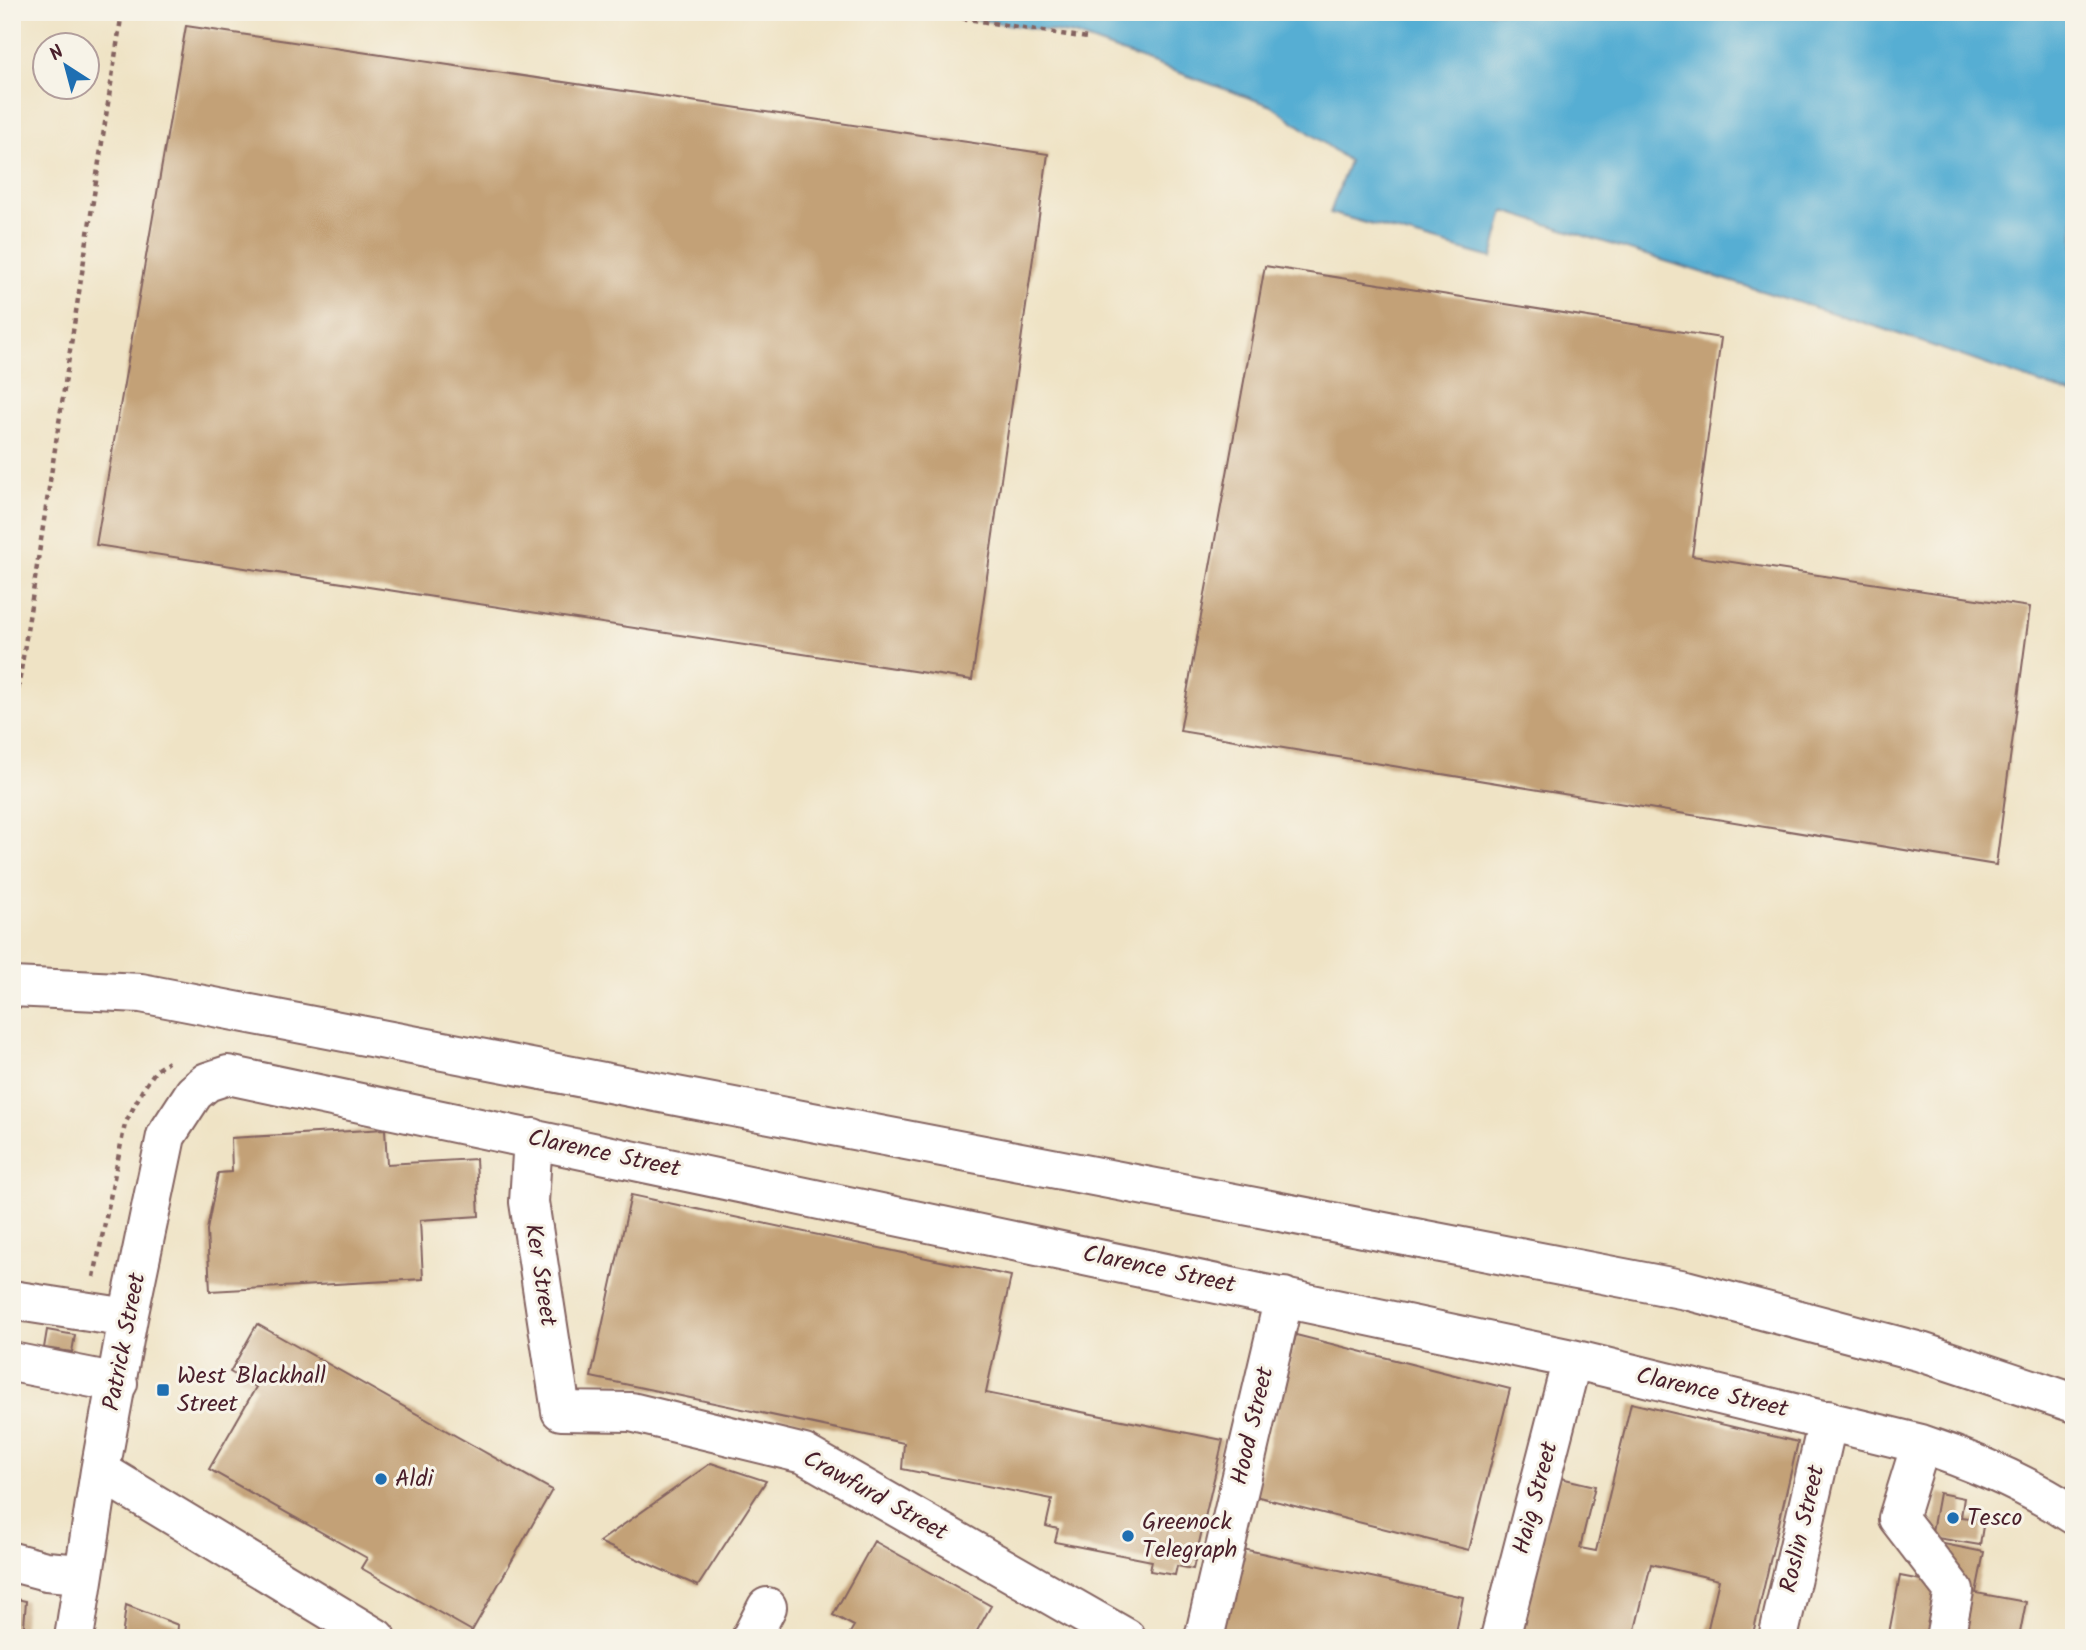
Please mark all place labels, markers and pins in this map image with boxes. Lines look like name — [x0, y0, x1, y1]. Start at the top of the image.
place label: West Blackhall Street — [177, 1357, 326, 1424]
marker: West Blackhall Street — [155, 1382, 171, 1398]
place label: Aldi — [395, 1460, 434, 1499]
marker: Aldi — [373, 1471, 389, 1487]
place label: Tesco — [1967, 1499, 2023, 1538]
place label: Greenock Telegraph — [1142, 1503, 1237, 1570]
marker: Tesco — [1945, 1510, 1961, 1526]
marker: Greenock Telegraph — [1120, 1528, 1136, 1544]

